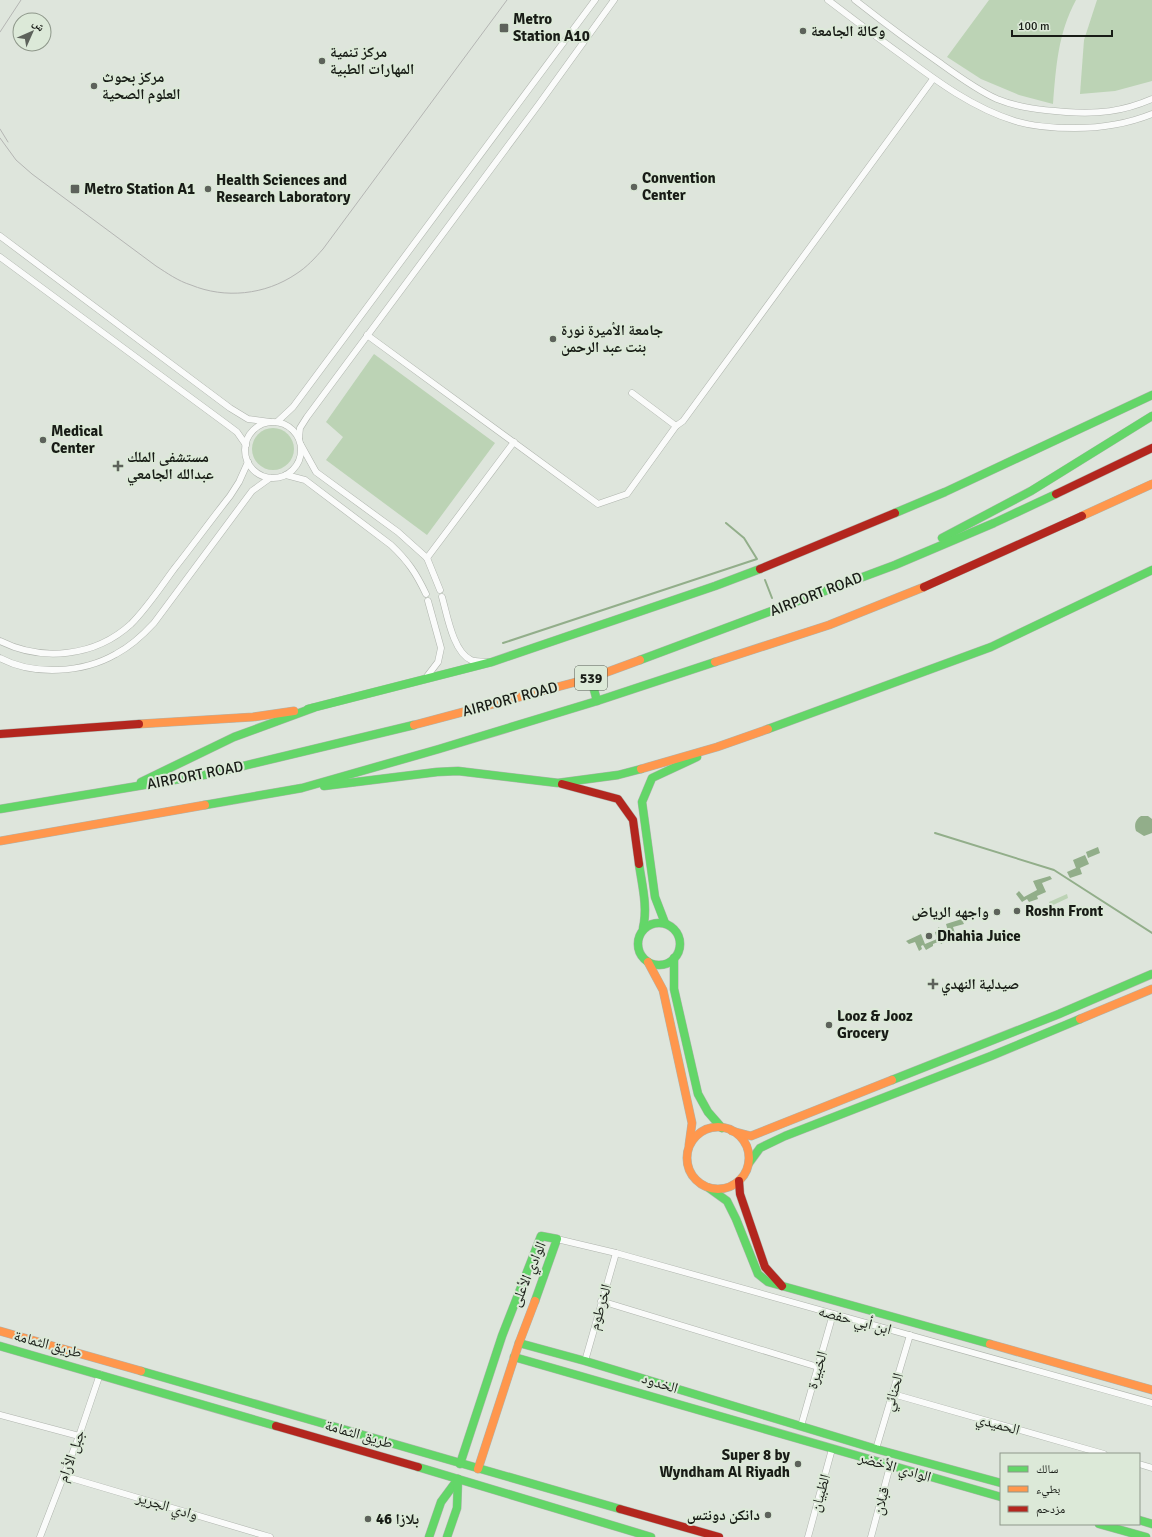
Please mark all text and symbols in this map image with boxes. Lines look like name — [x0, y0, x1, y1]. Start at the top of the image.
place label: Metro Station A10 — [513, 10, 590, 45]
north arrow — [12, 12, 52, 52]
scale bar — [1012, 12, 1112, 38]
text: ش — [29, 17, 48, 35]
text: 100 m — [1018, 19, 1050, 34]
marker: Metro Station A10 — [498, 22, 510, 34]
place label: وكالة الجامعة — [811, 22, 885, 40]
marker: وكالة الجامعة — [798, 26, 808, 36]
place label: مركز تنمية المهارات الطبية — [330, 43, 414, 78]
marker: مركز تنمية المهارات الطبية — [317, 56, 327, 66]
place label: مركز بحوث العلوم الصحية — [102, 68, 181, 104]
marker: مركز بحوث العلوم الصحية — [89, 81, 99, 91]
place label: Convention Center — [642, 169, 716, 204]
place label: Health Sciences and Research Laboratory — [216, 171, 351, 206]
place label: Metro Station A1 — [84, 180, 195, 198]
marker: Convention Center — [629, 182, 639, 192]
marker: Metro Station A1 — [69, 183, 81, 195]
marker: Health Sciences and Research Laboratory — [203, 184, 213, 194]
place label: جامعة الأميرة نورة بنت عبد الرحمن — [561, 321, 663, 356]
marker: جامعة الأميرة نورة بنت عبد الرحمن — [548, 334, 558, 344]
place label: Medical Center — [51, 422, 103, 457]
marker: Medical Center — [38, 435, 48, 445]
place label: مستشفى الملك عبدالله الجامعي — [127, 448, 214, 486]
marker: مستشفى الملك عبدالله الجامعي — [112, 460, 124, 472]
street label: AIRPORT ROAD — [767, 568, 865, 620]
road number: 539 — [575, 666, 607, 690]
street label: AIRPORT ROAD — [460, 678, 560, 720]
street label: AIRPORT ROAD — [145, 757, 245, 793]
place label: Roshn Front — [1025, 902, 1104, 920]
place label: واجهه الرياض — [911, 903, 989, 921]
marker: Roshn Front — [1012, 906, 1022, 916]
marker: واجهه الرياض — [992, 907, 1002, 917]
place label: Dhahia Juice — [937, 927, 1021, 945]
marker: Dhahia Juice — [924, 931, 934, 941]
place label: صيدلية النهدي — [941, 975, 1019, 996]
marker: صيدلية النهدي — [928, 979, 938, 989]
place label: Looz & Jooz Grocery — [837, 1007, 913, 1042]
marker: Looz & Jooz Grocery — [824, 1020, 834, 1030]
street label: الوادي الأعلى — [506, 1239, 552, 1310]
street label: الخرطوم — [585, 1282, 616, 1332]
street label: ابن أبي حفصه — [816, 1302, 893, 1341]
street label: طريق الثمامة — [12, 1326, 84, 1363]
street label: الخبيرة — [803, 1349, 831, 1391]
street label: الخدود — [640, 1369, 680, 1397]
street label: الحنائي — [879, 1371, 910, 1414]
street label: الحميدي — [973, 1409, 1022, 1442]
street label: طريق الثمامة — [323, 1416, 395, 1453]
street label: جبل الأرام — [53, 1427, 90, 1485]
place label: Super 8 by Wyndham Al Riyadh — [659, 1446, 791, 1481]
street label: الوادي الأخضر — [855, 1448, 933, 1489]
legend — [1000, 1453, 1140, 1525]
marker: Super 8 by Wyndham Al Riyadh — [793, 1459, 803, 1469]
text: سالك — [1036, 1462, 1058, 1477]
street label: الظبيان — [806, 1472, 835, 1514]
text: بطيء — [1036, 1482, 1060, 1499]
street label: قبلان — [869, 1485, 894, 1517]
street label: وادي الجرير — [132, 1488, 200, 1527]
text: مزدحم — [1036, 1502, 1065, 1517]
place label: دانكن دونتس — [687, 1506, 760, 1524]
place label: بلازا 46 — [376, 1510, 419, 1528]
marker: دانكن دونتس — [763, 1510, 773, 1520]
marker: بلازا 46 — [363, 1514, 373, 1524]

